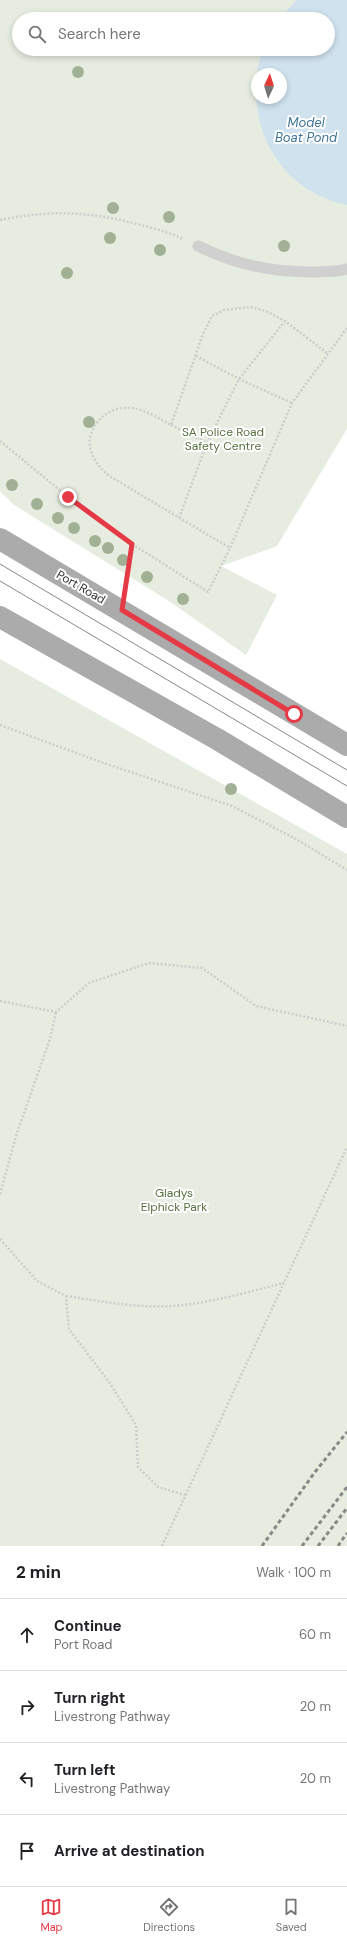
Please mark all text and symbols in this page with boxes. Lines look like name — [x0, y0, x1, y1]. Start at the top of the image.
search box — [12, 12, 335, 56]
icon: search — [26, 23, 48, 45]
text: Search here — [58, 24, 141, 44]
north arrow — [251, 68, 287, 104]
water label: Model Boat Pond — [275, 114, 338, 146]
park label: SA Police Road Safety Centre — [182, 424, 264, 454]
route end — [59, 488, 77, 506]
street label: Port Road — [54, 567, 108, 607]
route start — [285, 705, 303, 723]
park label: Gladys Elphick Park — [141, 1185, 207, 1215]
text: 2 min — [16, 1561, 61, 1583]
text: Walk · 100 m — [256, 1564, 331, 1581]
text: Continue — [54, 1616, 122, 1636]
icon: ahead — [16, 1624, 38, 1646]
text: 60 m — [299, 1626, 331, 1643]
text: Port Road — [54, 1636, 113, 1653]
text: Turn right — [54, 1688, 125, 1708]
icon: right — [16, 1696, 38, 1718]
text: 20 m — [300, 1698, 331, 1715]
text: Livestrong Pathway — [54, 1708, 170, 1725]
text: Turn left — [54, 1760, 115, 1780]
icon: left — [16, 1768, 38, 1790]
text: 20 m — [300, 1770, 331, 1787]
text: Livestrong Pathway — [54, 1780, 170, 1797]
icon: arrive — [16, 1840, 38, 1862]
text: Arrive at destination — [54, 1841, 205, 1861]
tab: Map — [40, 1896, 63, 1934]
tab: Directions — [143, 1896, 195, 1934]
tab: Saved — [276, 1896, 307, 1934]

